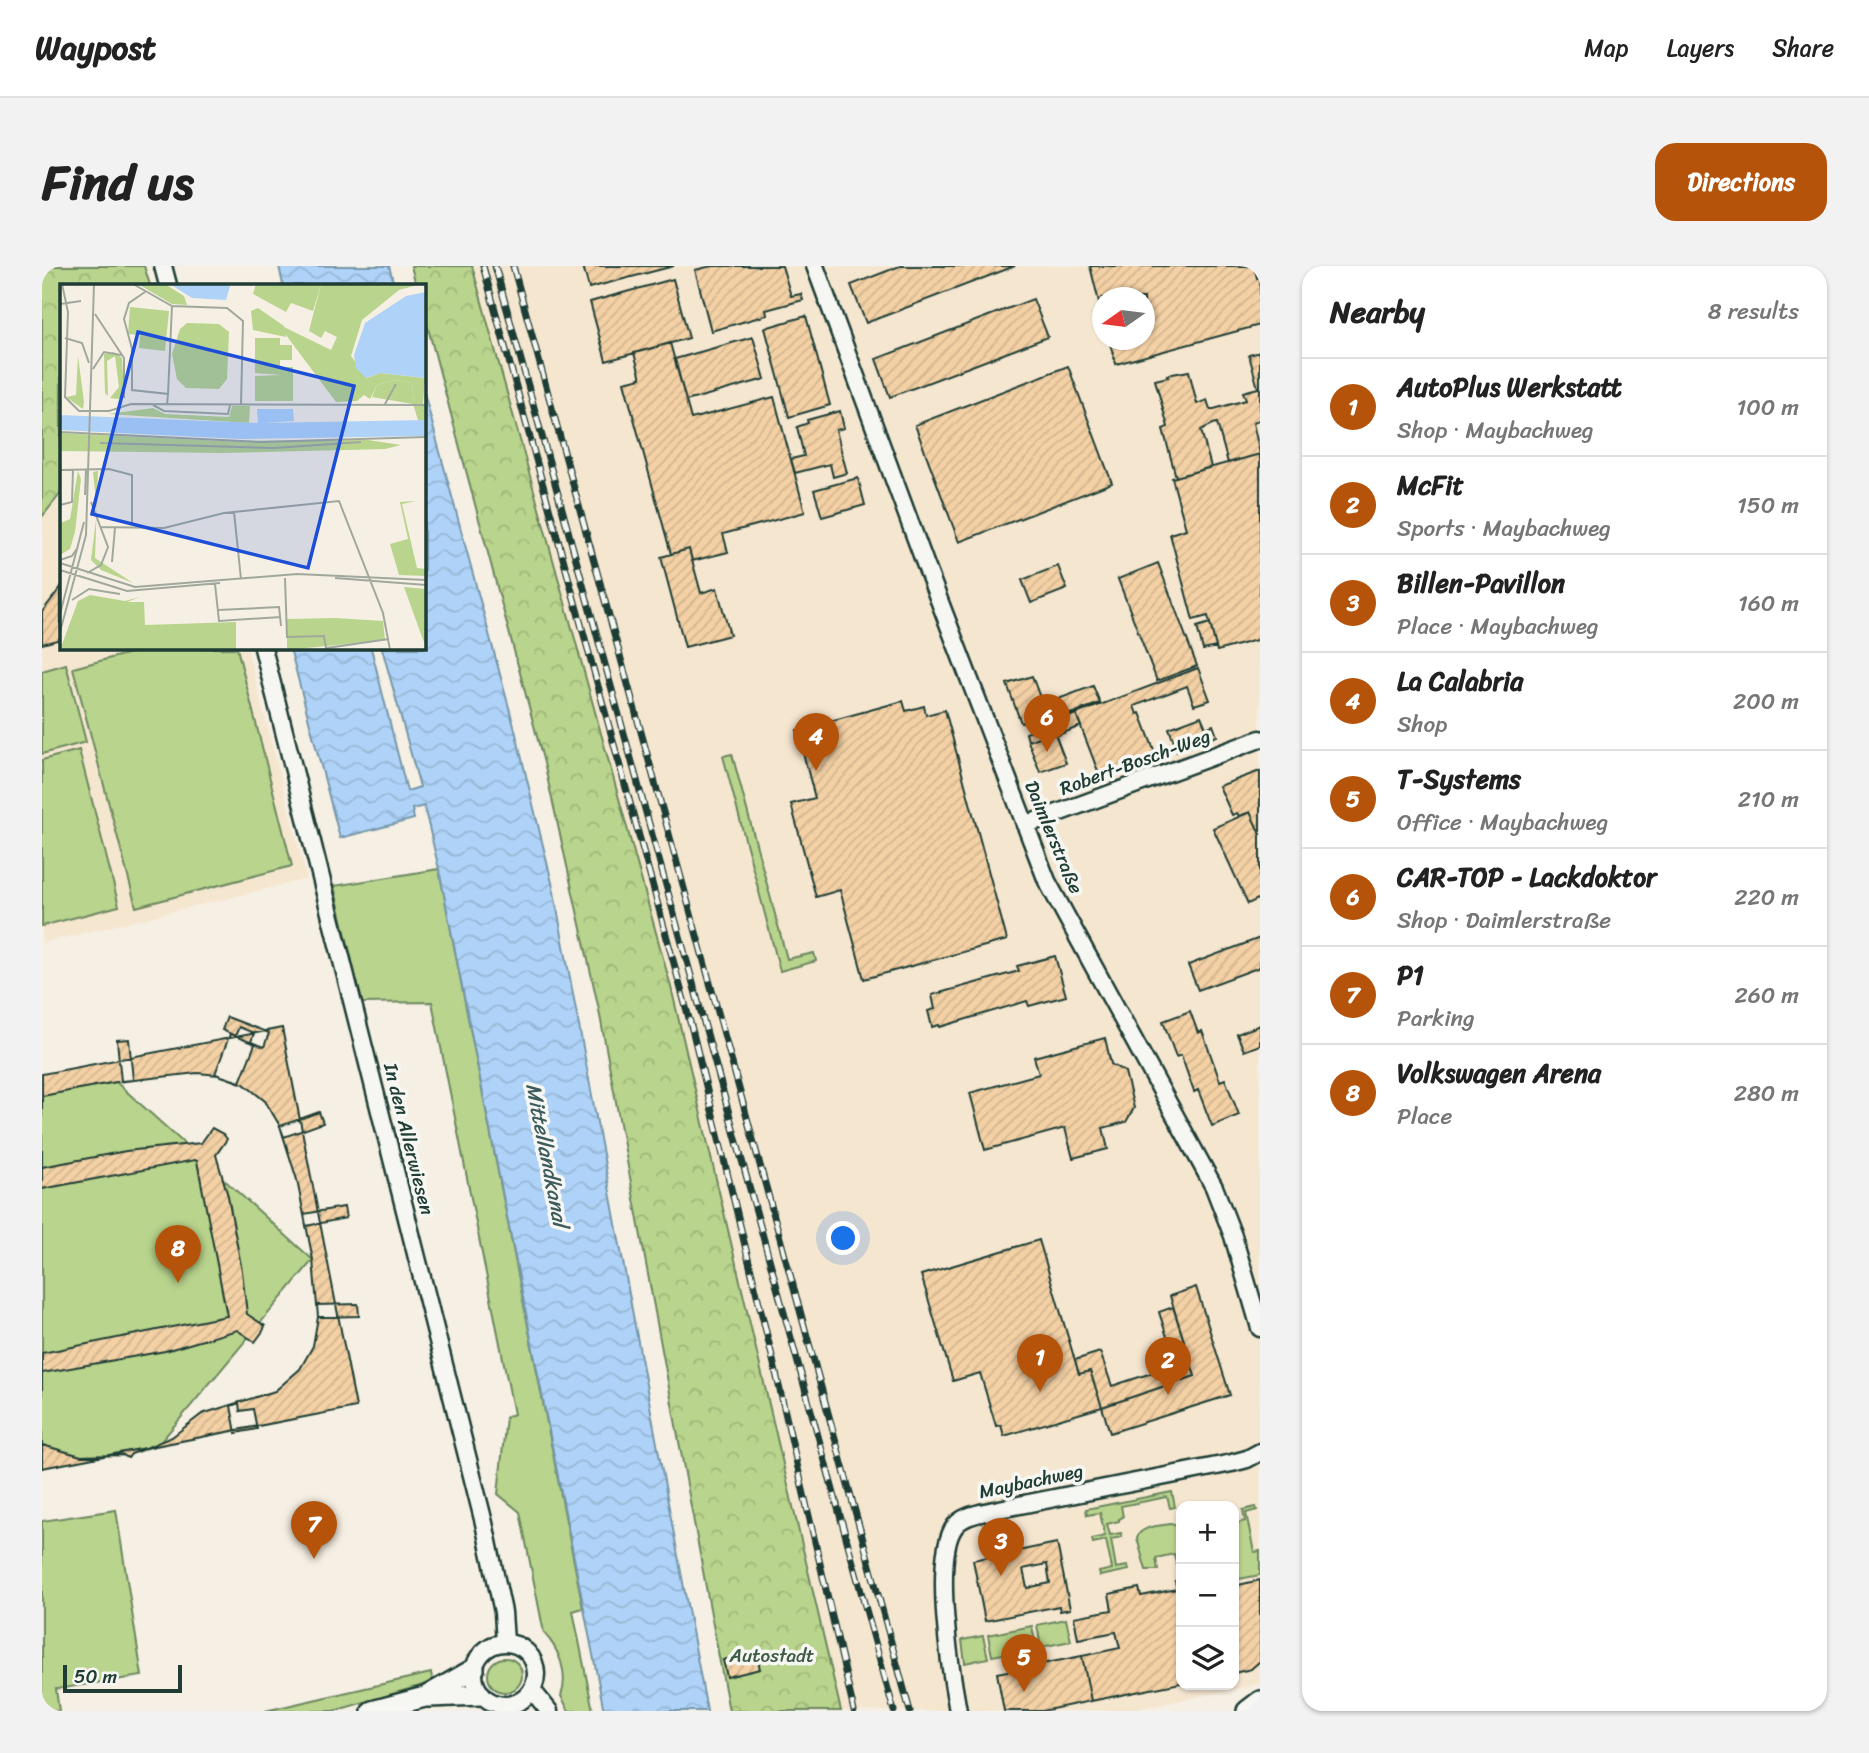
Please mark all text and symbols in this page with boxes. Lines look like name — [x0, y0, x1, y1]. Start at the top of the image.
text: Waypost — [35, 19, 156, 77]
text: Map — [1584, 27, 1629, 69]
text: Layers — [1667, 27, 1734, 69]
text: Share — [1772, 27, 1834, 69]
text: Find us — [42, 139, 194, 226]
button: Directions — [1655, 143, 1827, 221]
inset map — [60, 284, 425, 649]
text: Nearby — [1330, 285, 1425, 339]
north arrow — [1092, 287, 1155, 350]
text: 8 results — [1708, 291, 1799, 332]
text: AutoPlus Werkstatt — [1397, 364, 1622, 410]
text: 1 — [1348, 387, 1358, 428]
text: 100 m — [1736, 387, 1799, 428]
text: Shop · Maybachweg — [1397, 410, 1594, 451]
text: McFit — [1397, 462, 1464, 508]
text: 2 — [1346, 485, 1360, 526]
text: 150 m — [1737, 485, 1799, 526]
text: Sports · Maybachweg — [1397, 508, 1611, 549]
text: Billen-Pavillon — [1397, 560, 1565, 606]
text: 3 — [1347, 583, 1359, 624]
text: 160 m — [1738, 583, 1799, 624]
text: Place · Maybachweg — [1397, 606, 1599, 647]
text: La Calabria — [1397, 658, 1523, 704]
text: 4 — [1346, 681, 1360, 722]
text: 200 m — [1733, 681, 1799, 722]
pin: 6 — [1024, 694, 1070, 752]
text: Shop — [1397, 704, 1447, 745]
pin: 4 — [793, 713, 839, 771]
street label: Robert-Bosch-Weg — [1055, 719, 1215, 805]
text: T-Systems — [1397, 756, 1521, 802]
street label: Daimlerstraße — [1015, 775, 1093, 899]
text: 5 — [1346, 779, 1360, 820]
text: 210 m — [1738, 779, 1799, 820]
text: Office · Maybachweg — [1397, 802, 1608, 843]
text: CAR-TOP - Lackdoktor — [1397, 854, 1657, 900]
text: 6 — [1346, 877, 1360, 918]
text: 220 m — [1734, 877, 1799, 918]
text: Shop · Daimlerstraße — [1397, 900, 1611, 941]
text: P1 — [1397, 952, 1424, 998]
text: 7 — [1346, 975, 1360, 1016]
text: 260 m — [1734, 975, 1799, 1016]
text: Parking — [1397, 998, 1475, 1039]
text: Volkswagen Arena — [1397, 1050, 1601, 1096]
street label: In den Allerwiesen — [374, 1059, 444, 1218]
text: 8 — [1346, 1073, 1360, 1114]
text: 280 m — [1734, 1073, 1799, 1114]
water label: Mittellandkanal — [514, 1080, 581, 1235]
text: Place — [1397, 1096, 1452, 1137]
your location — [826, 1221, 860, 1255]
pin: 8 — [155, 1225, 201, 1283]
pin: 1 — [1017, 1334, 1063, 1392]
pin: 2 — [1145, 1337, 1191, 1395]
street label: Maybachweg — [976, 1454, 1086, 1508]
pin: 7 — [291, 1501, 337, 1559]
map controls — [1176, 1501, 1239, 1690]
button: + — [1176, 1501, 1239, 1564]
pin: 3 — [978, 1518, 1024, 1576]
button: − — [1176, 1564, 1239, 1627]
button: layers — [1176, 1627, 1239, 1690]
pin: 5 — [1001, 1634, 1047, 1692]
park label: Autostadt — [729, 1639, 814, 1672]
text: 50 m — [74, 1660, 117, 1693]
scale bar — [63, 1662, 182, 1694]

